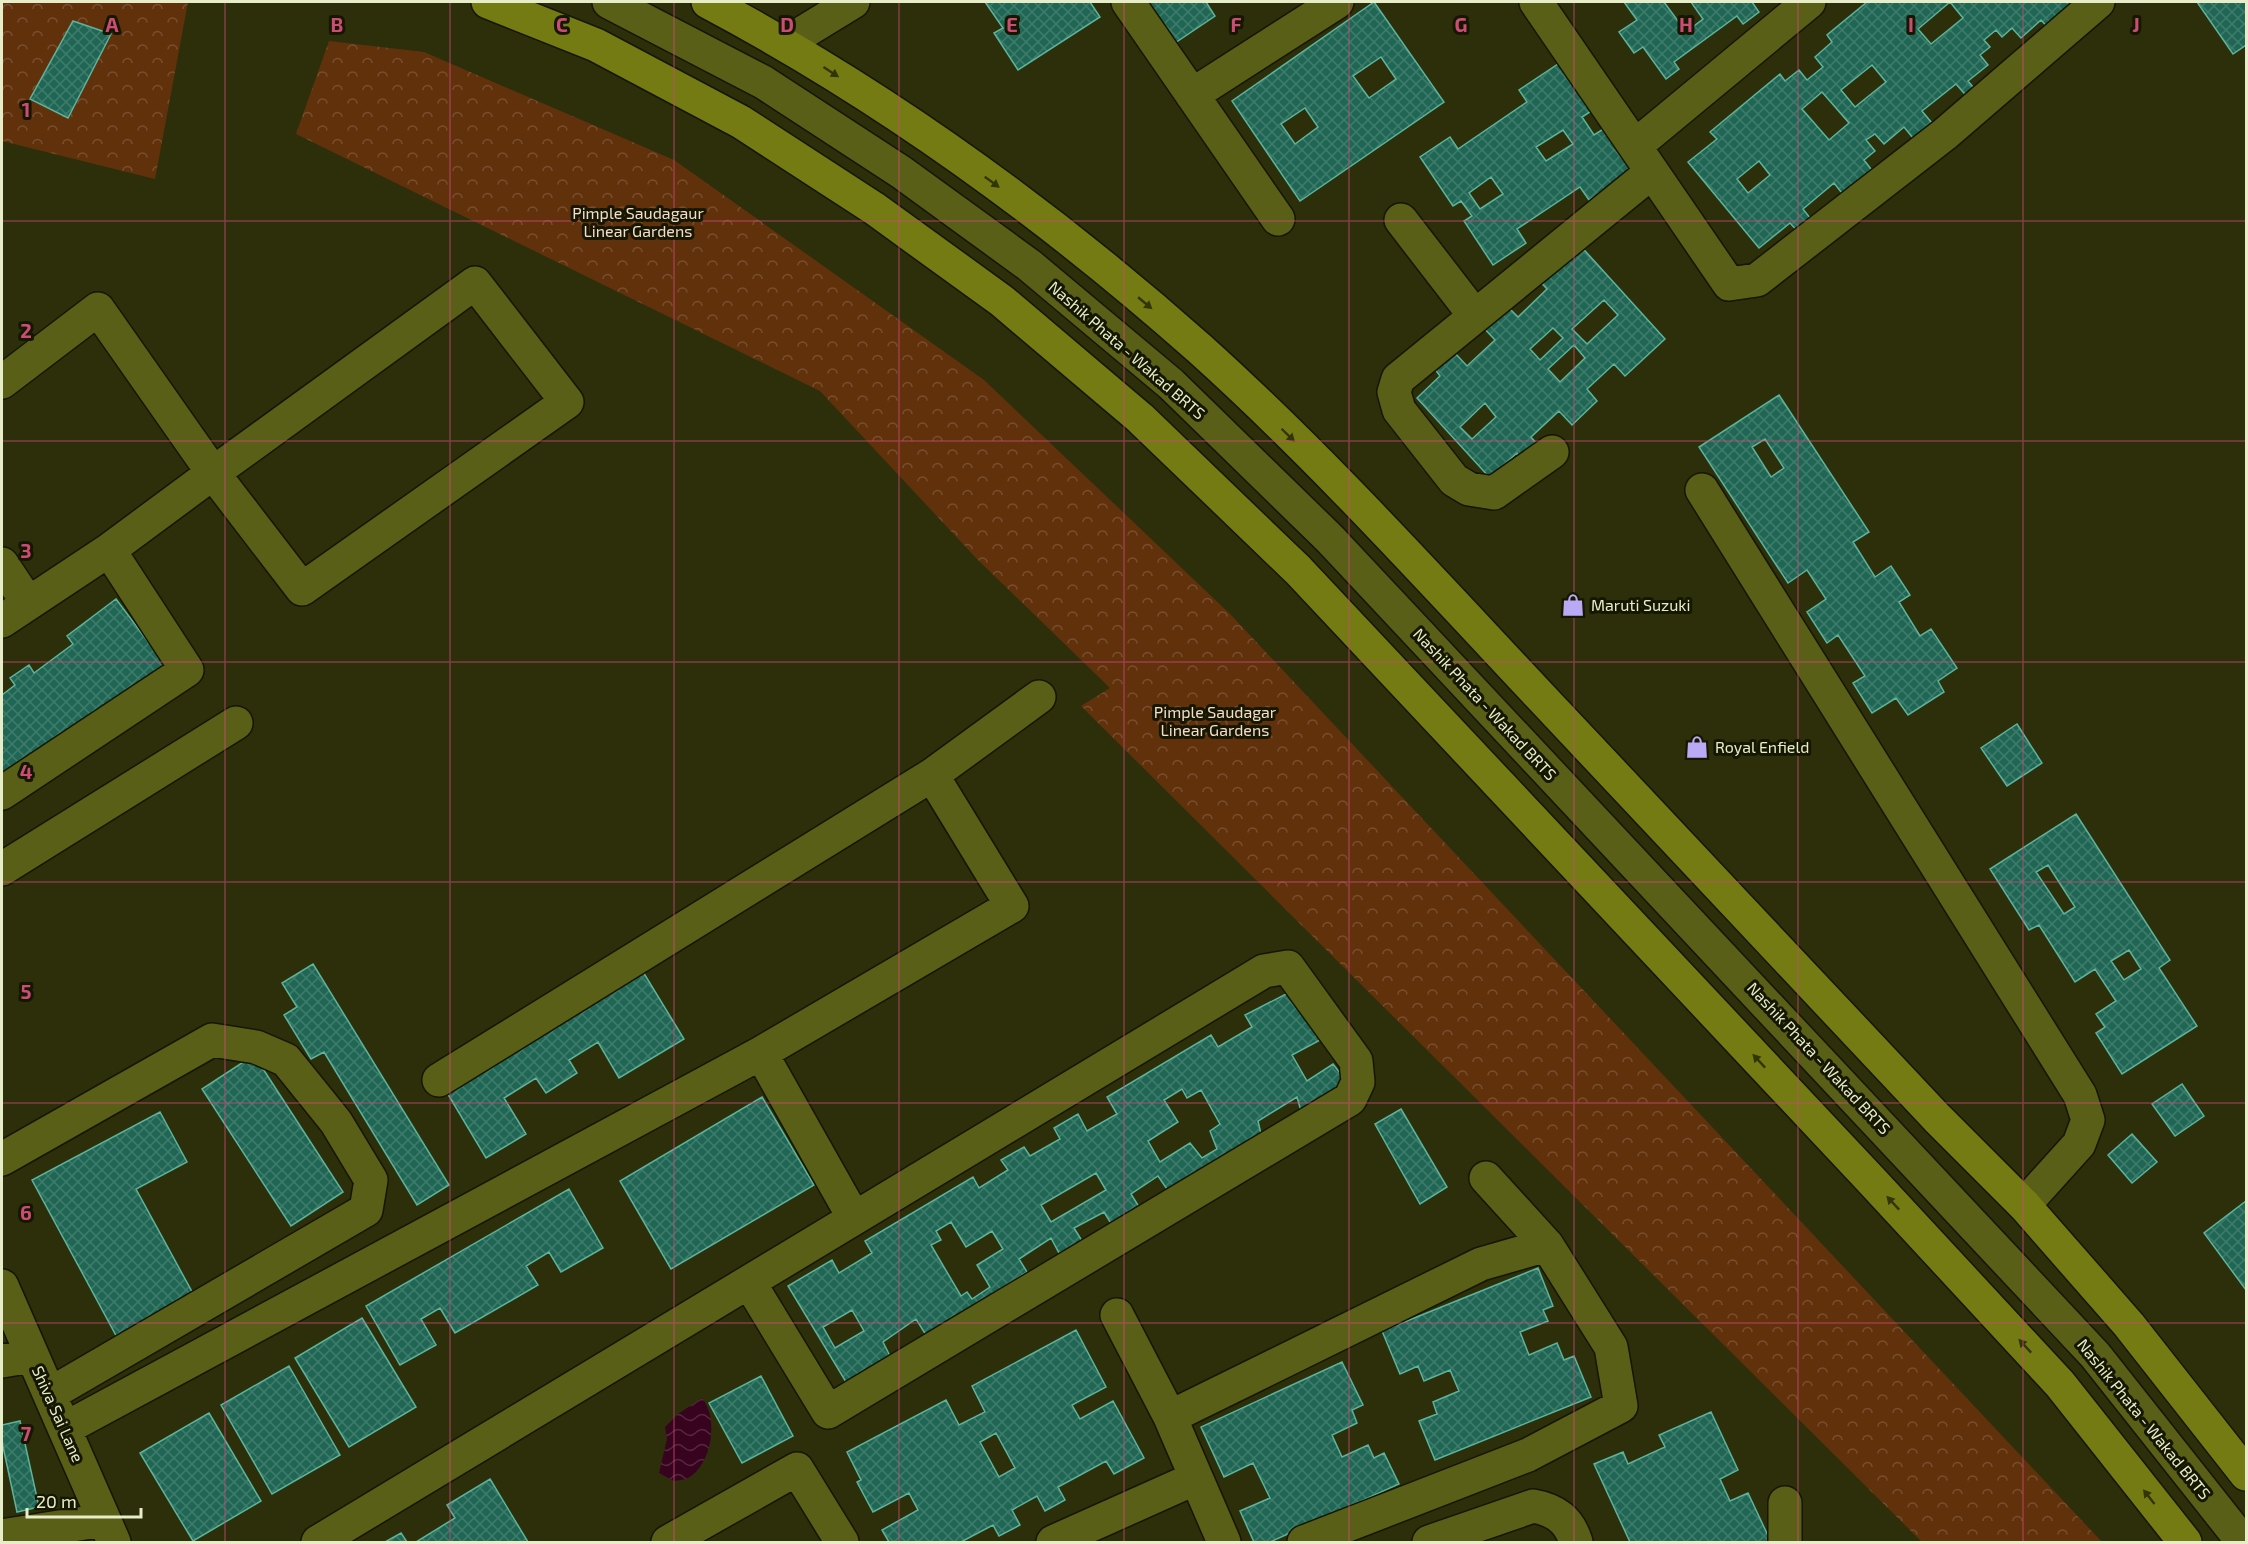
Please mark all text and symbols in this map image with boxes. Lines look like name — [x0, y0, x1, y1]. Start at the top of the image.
text: A — [105, 12, 119, 36]
text: B — [331, 12, 343, 36]
text: C — [556, 12, 568, 36]
text: D — [780, 12, 794, 36]
text: E — [1006, 12, 1018, 36]
text: F — [1230, 12, 1242, 36]
text: G — [1455, 12, 1467, 36]
text: H — [1679, 12, 1693, 36]
text: I — [1908, 12, 1914, 36]
text: J — [2132, 12, 2140, 36]
one-way arrow — [823, 67, 839, 78]
text: 1 — [22, 97, 30, 121]
one-way arrow — [984, 176, 1000, 188]
park label: Pimple Saudagaur Linear Gardens — [572, 203, 704, 240]
street label: Nashik Phata - Wakad BRTS — [1045, 277, 1209, 423]
one-way arrow — [1137, 296, 1152, 309]
text: 2 — [20, 318, 32, 342]
one-way arrow — [1281, 428, 1295, 442]
text: 3 — [20, 538, 32, 562]
shop icon: Maruti Suzuki — [1560, 592, 1586, 618]
place label: Maruti Suzuki — [1591, 595, 1690, 614]
street label: Nashik Phata - Wakad BRTS — [1410, 624, 1561, 784]
park label: Pimple Saudagar Linear Gardens — [1154, 702, 1277, 739]
shop icon: Royal Enfield — [1684, 734, 1710, 760]
place label: Royal Enfield — [1715, 737, 1809, 756]
text: 4 — [20, 759, 33, 783]
street label: Nashik Phata - Wakad BRTS — [1744, 978, 1895, 1138]
text: 5 — [20, 979, 32, 1003]
one-way arrow — [1753, 1054, 1766, 1069]
one-way arrow — [1886, 1197, 1900, 1211]
text: 6 — [20, 1200, 32, 1224]
street label: Nashik Phata - Wakad BRTS — [2074, 1335, 2215, 1503]
one-way arrow — [2018, 1339, 2032, 1354]
street label: Shiva Sai Lane — [29, 1363, 88, 1465]
text: 7 — [21, 1421, 32, 1445]
scale bar — [27, 1481, 141, 1519]
one-way arrow — [2144, 1489, 2156, 1504]
text: 20 m — [36, 1490, 77, 1512]

